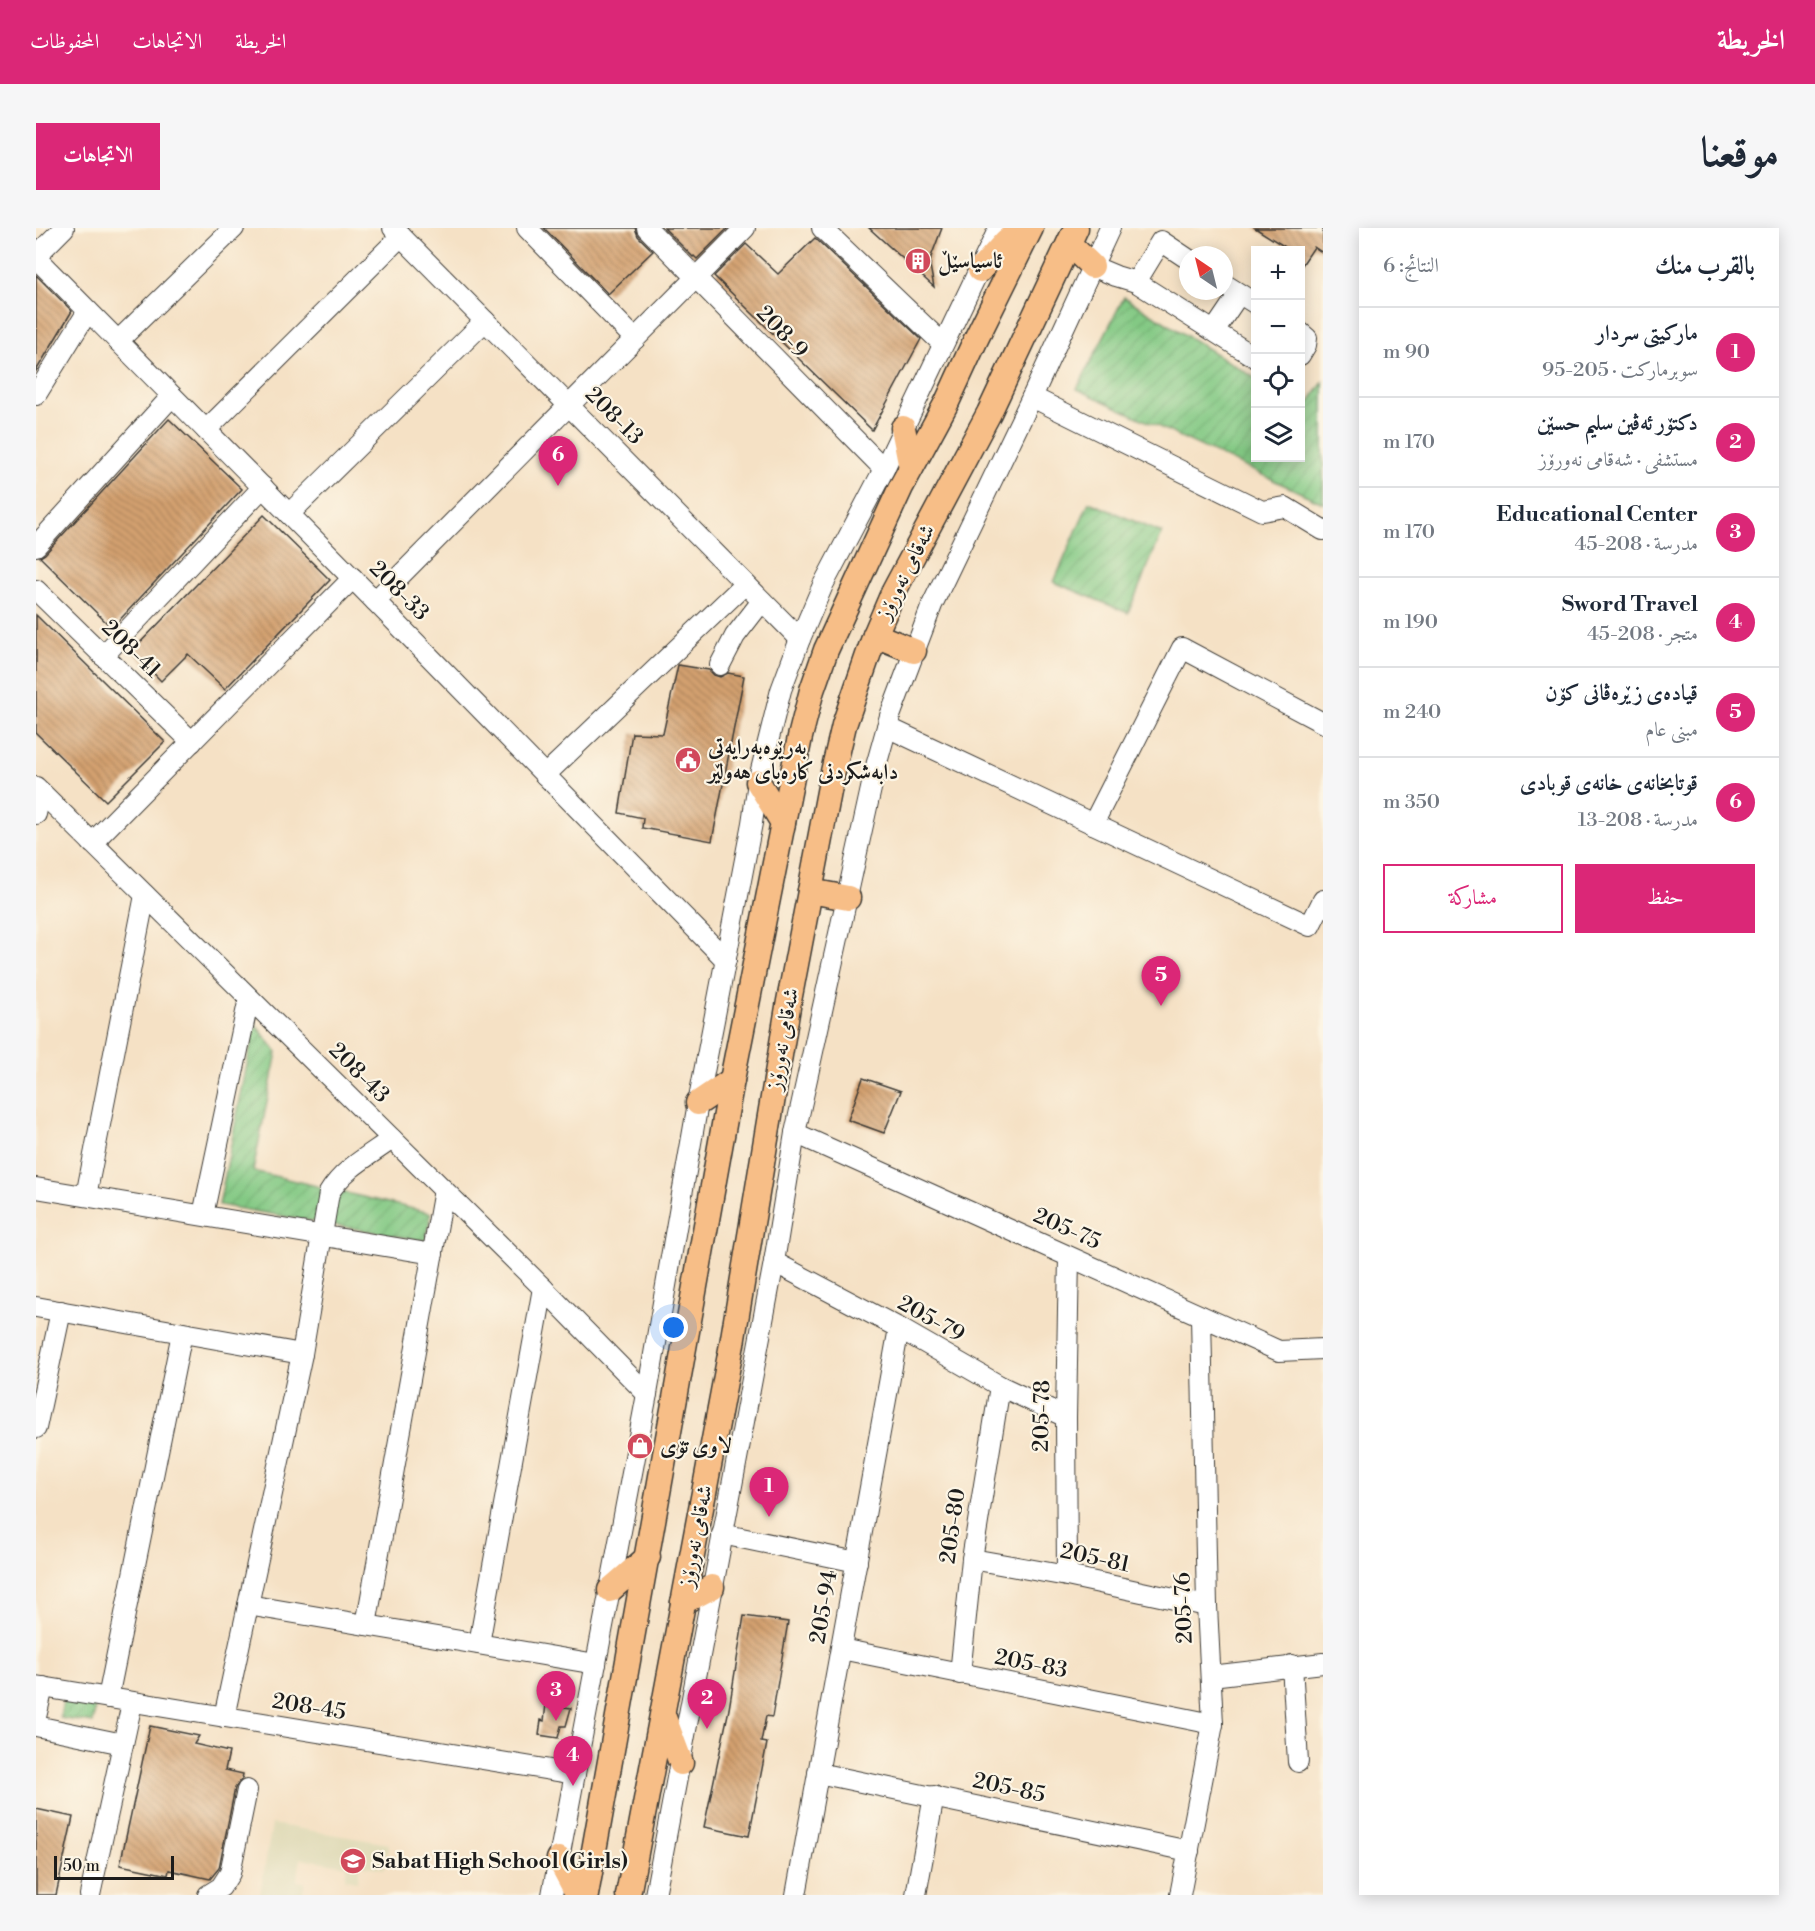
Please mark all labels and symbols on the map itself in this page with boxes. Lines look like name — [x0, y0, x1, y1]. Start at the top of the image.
building icon: ئاسیاسێڵ — [903, 246, 933, 276]
north arrow — [1179, 246, 1233, 300]
place label: ئاسیاسێڵ — [938, 248, 1003, 276]
street label: 208-9 — [751, 300, 813, 364]
street label: 208-13 — [579, 381, 649, 451]
pin: 6 — [538, 436, 578, 486]
street label: شەقامی نەورۆز — [870, 520, 942, 626]
street label: 208-33 — [363, 555, 435, 627]
street label: 208-41 — [96, 614, 167, 684]
place label: بەرێوەبەرایەتی دابەشکردنی کارەبای هەولێر — [705, 734, 898, 786]
public building icon: بەرێوەبەرایەتی دابەشکردنی کارەبای هەولێر — [673, 745, 703, 775]
pin: 5 — [1142, 956, 1180, 1006]
street label: شەقامی نەورۆز — [760, 986, 805, 1094]
street label: 208-43 — [323, 1037, 395, 1109]
street label: 205-75 — [1029, 1202, 1105, 1256]
street label: 205-79 — [893, 1290, 969, 1348]
your location — [659, 1313, 688, 1342]
street label: 205-78 — [1028, 1380, 1056, 1452]
shop icon: لاوی تۆی — [625, 1431, 655, 1461]
place label: لاوی تۆی — [660, 1433, 732, 1460]
pin: 1 — [750, 1468, 788, 1517]
street label: شەقامی نەورۆز — [672, 1483, 719, 1591]
street label: 205-80 — [934, 1486, 972, 1566]
street label: 205-81 — [1058, 1537, 1133, 1579]
street label: 205-94 — [804, 1568, 844, 1646]
street label: 205-76 — [1169, 1572, 1199, 1644]
street label: 205-83 — [992, 1644, 1070, 1684]
pin: 3 — [536, 1672, 576, 1721]
pin: 2 — [688, 1680, 726, 1729]
street label: 208-45 — [270, 1688, 348, 1726]
pin: 4 — [554, 1736, 592, 1786]
street label: 205-85 — [970, 1767, 1048, 1809]
school or university icon: Sabat High School (Girls) — [338, 1846, 368, 1876]
place label: Sabat High School (Girls) — [372, 1848, 628, 1875]
scale bar — [54, 1853, 174, 1880]

